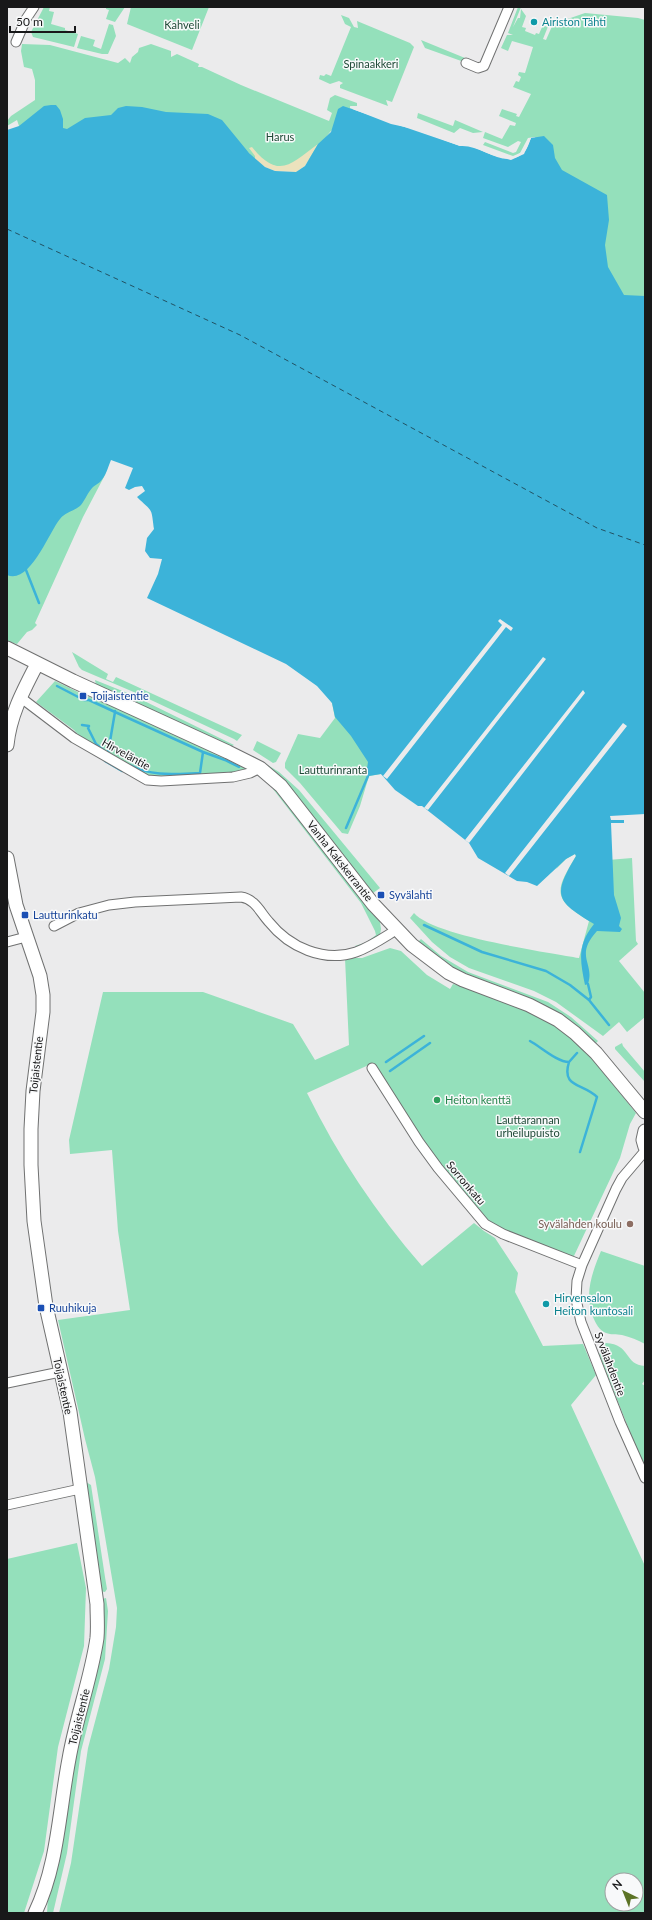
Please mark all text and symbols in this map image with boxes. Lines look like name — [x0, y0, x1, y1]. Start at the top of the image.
scale bar — [10, 8, 75, 34]
text: 50 m — [16, 14, 43, 29]
place label: Airiston Tähti — [542, 15, 606, 28]
marker: Airiston Tähti — [529, 17, 539, 27]
park label: Kahveli — [164, 18, 200, 31]
park label: Spinaakkeri — [343, 57, 399, 70]
park label: Harus — [266, 130, 295, 143]
place label: Toijaistentie — [91, 689, 149, 702]
marker: Toijaistentie — [78, 691, 88, 701]
street label: Hirveläntie — [100, 735, 153, 772]
park label: Lautturinranta — [299, 763, 367, 776]
street label: Vanha Kakskerrantie — [305, 818, 376, 904]
place label: Syvälahti — [389, 888, 432, 901]
marker: Syvälahti — [376, 890, 386, 900]
place label: Lautturinkatu — [33, 908, 98, 921]
marker: Lautturinkatu — [20, 910, 30, 920]
street label: Toijaistentie — [26, 1035, 45, 1094]
place label: Heiton kenttä — [445, 1093, 511, 1106]
marker: Heiton kenttä — [432, 1095, 442, 1105]
park label: Lauttarannan urheilupuisto — [496, 1113, 560, 1139]
street label: Sorronkatu — [444, 1158, 489, 1207]
place label: Syvälahden koulu — [538, 1217, 622, 1230]
marker: Syvälahden koulu — [625, 1219, 635, 1229]
place label: Hirvensalon Heiton kuntosali — [554, 1291, 634, 1317]
marker: Hirvensalon Heiton kuntosali — [541, 1299, 551, 1309]
place label: Ruuhikuja — [49, 1301, 97, 1314]
marker: Ruuhikuja — [36, 1303, 46, 1313]
street label: Syvälahdentie — [592, 1330, 629, 1398]
street label: Toijaistentie — [51, 1356, 76, 1416]
street label: Toijaistentie — [65, 1687, 92, 1747]
north arrow — [604, 1872, 644, 1912]
text: N — [609, 1877, 624, 1892]

